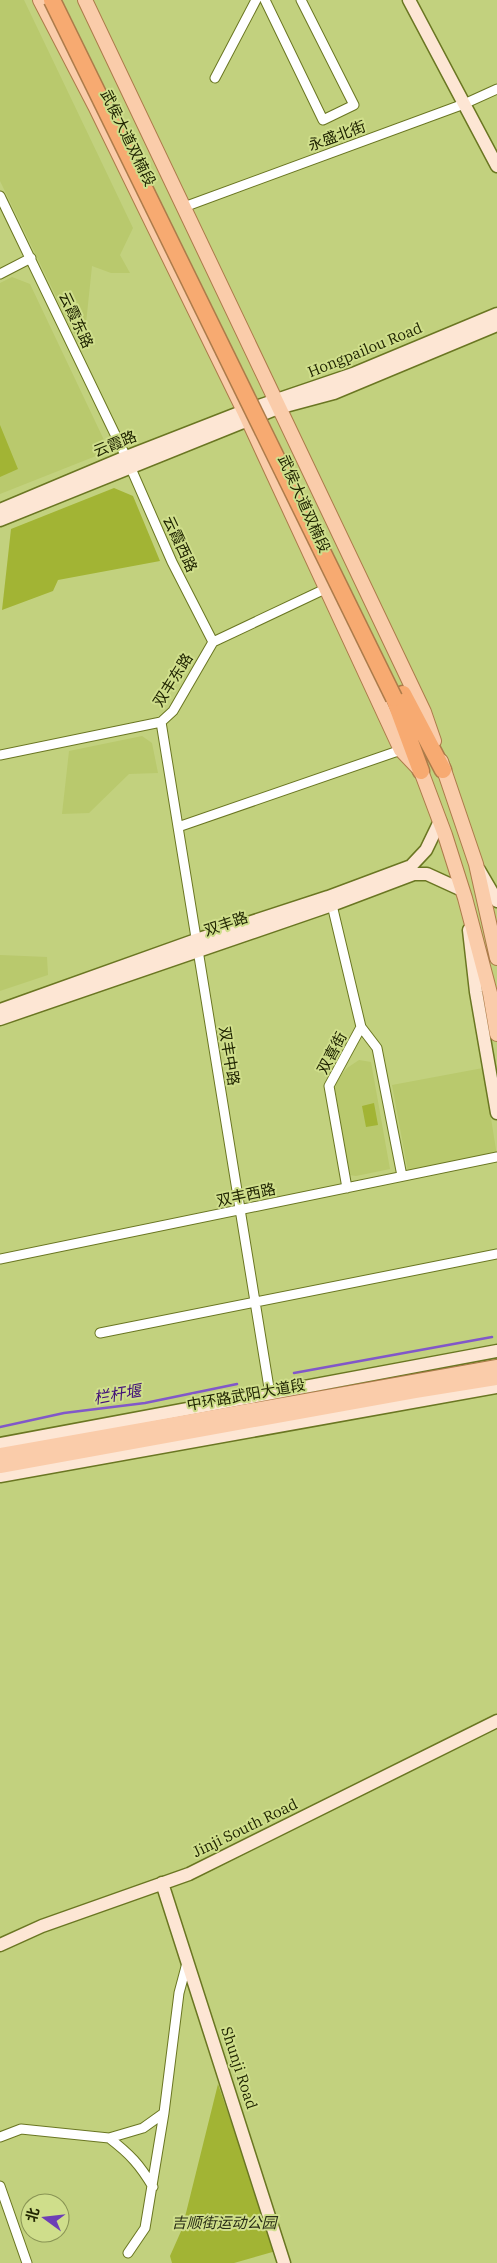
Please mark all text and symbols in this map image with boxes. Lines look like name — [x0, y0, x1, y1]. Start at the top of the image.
street label: 武侯大道双楠段 — [97, 86, 160, 189]
street label: 永盛北街 — [305, 116, 368, 155]
street label: 云霞东路 — [55, 289, 98, 351]
street label: Hongpailou Road — [305, 318, 425, 381]
street label: 云霞路 — [90, 426, 139, 461]
street label: 武侯大道双楠段 — [274, 452, 334, 556]
street label: 云霞西路 — [159, 513, 202, 575]
street label: 双丰东路 — [149, 649, 197, 710]
street label: 双丰路 — [201, 907, 250, 940]
street label: 双丰中路 — [215, 1025, 244, 1087]
street label: 双喜街 — [313, 1028, 351, 1077]
street label: 双丰西路 — [215, 1179, 277, 1210]
street label: 中环路武阳大道段 — [185, 1375, 307, 1414]
water label: 栏杆堰 — [92, 1379, 145, 1408]
street label: Jinji South Road — [189, 1794, 300, 1861]
street label: Shunji Road — [217, 2024, 262, 2111]
north arrow — [20, 2193, 70, 2243]
text: 北 — [22, 2206, 43, 2224]
park label: 吉顺街运动公园 — [171, 2213, 278, 2232]

